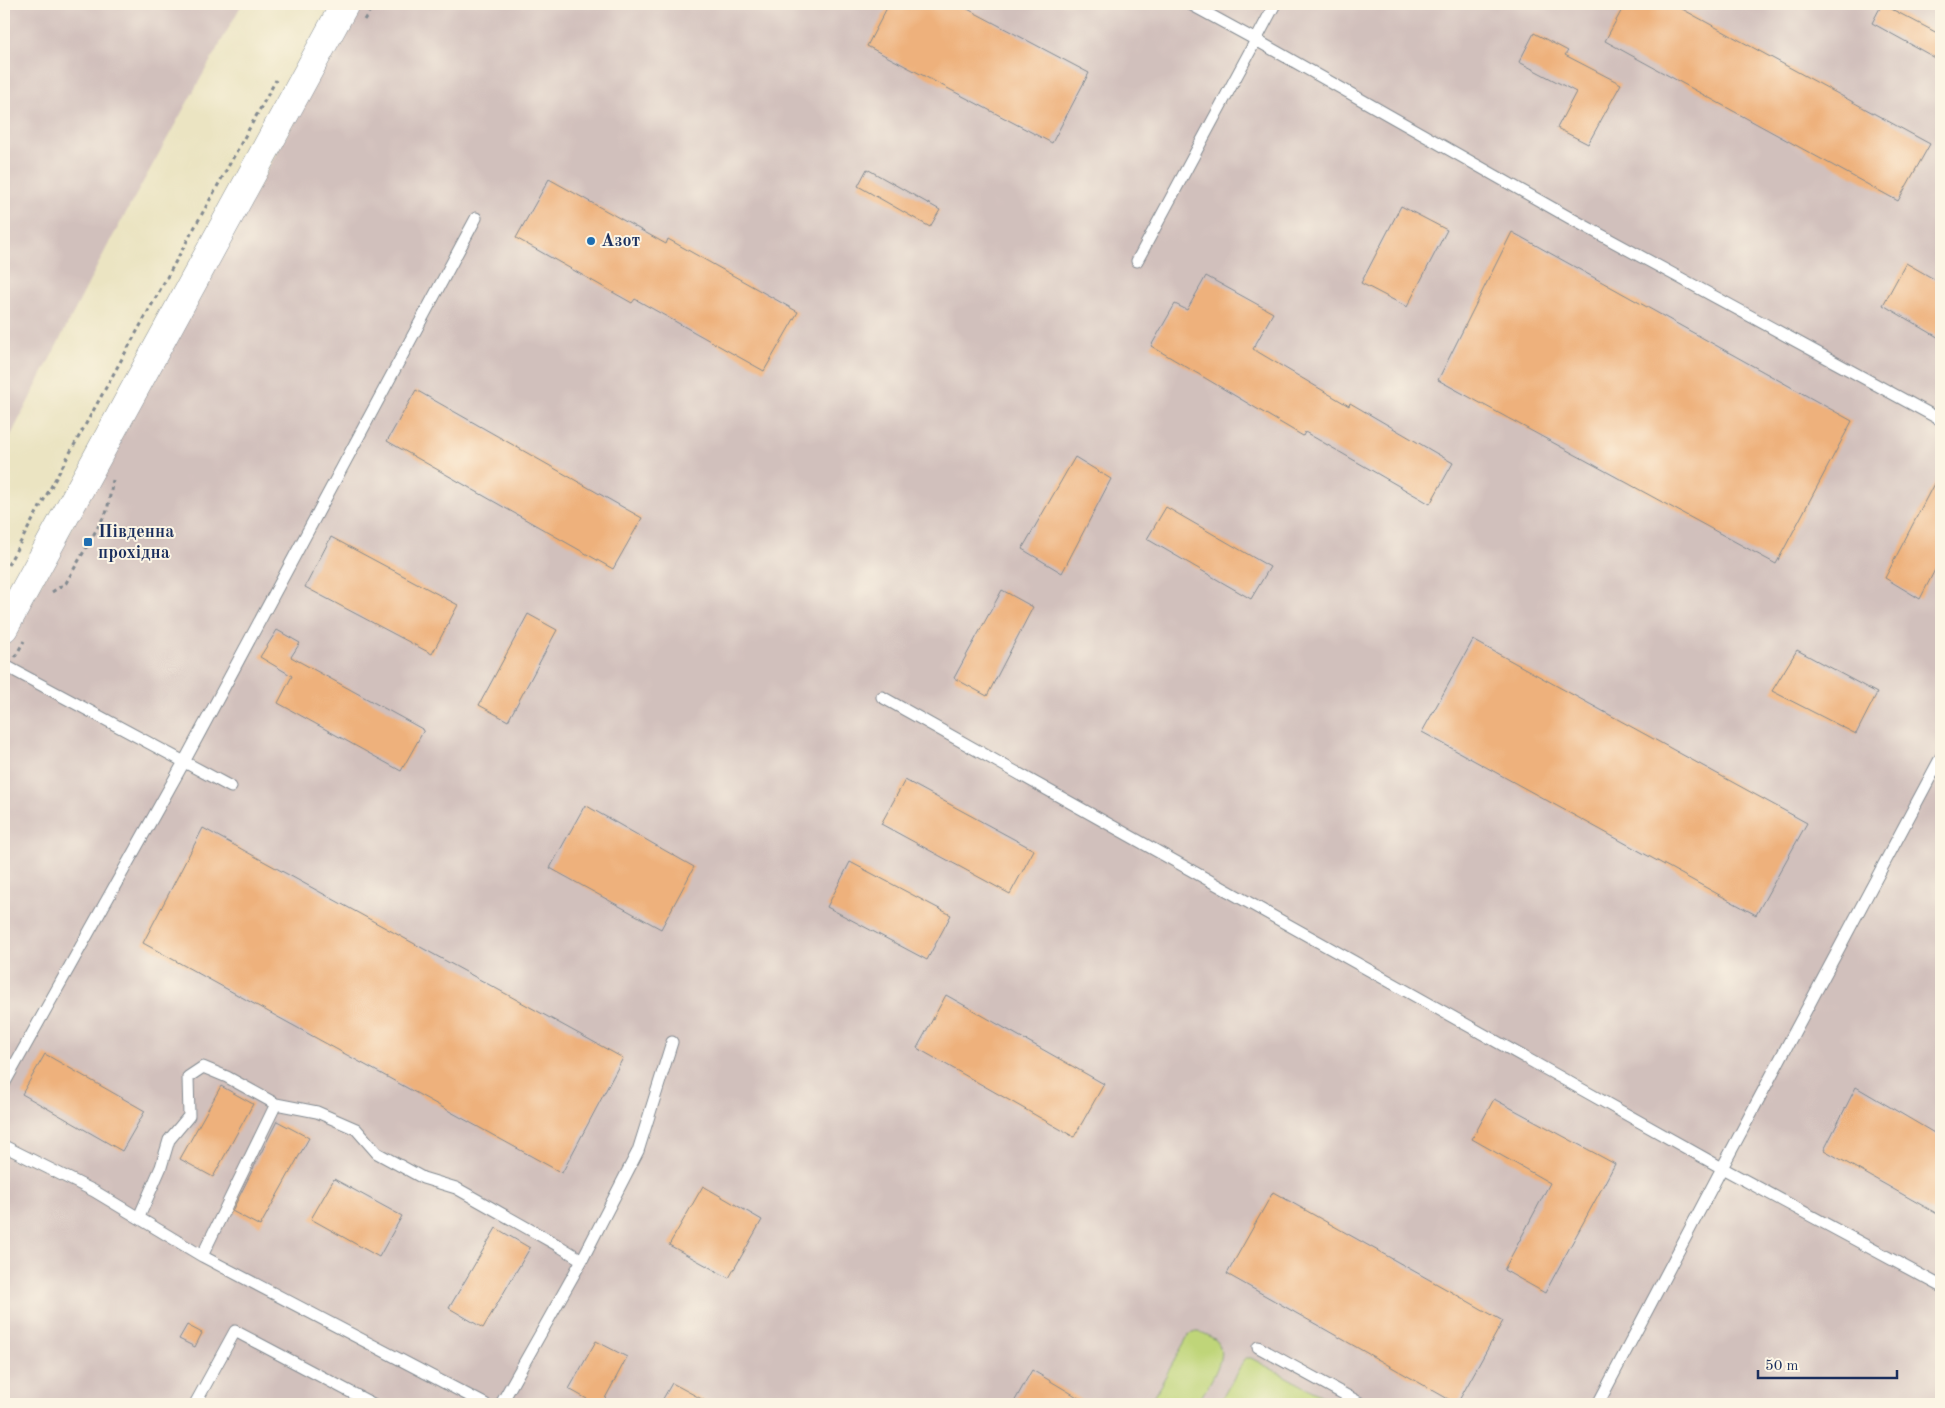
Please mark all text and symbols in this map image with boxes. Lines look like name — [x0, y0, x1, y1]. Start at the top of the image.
place label: Азот — [601, 232, 640, 250]
marker: Азот — [585, 235, 597, 247]
place label: Південна прохідна — [98, 523, 174, 562]
marker: Південна прохідна — [82, 536, 94, 548]
scale bar — [1758, 1348, 1896, 1380]
text: 50 m — [1765, 1359, 1799, 1374]

